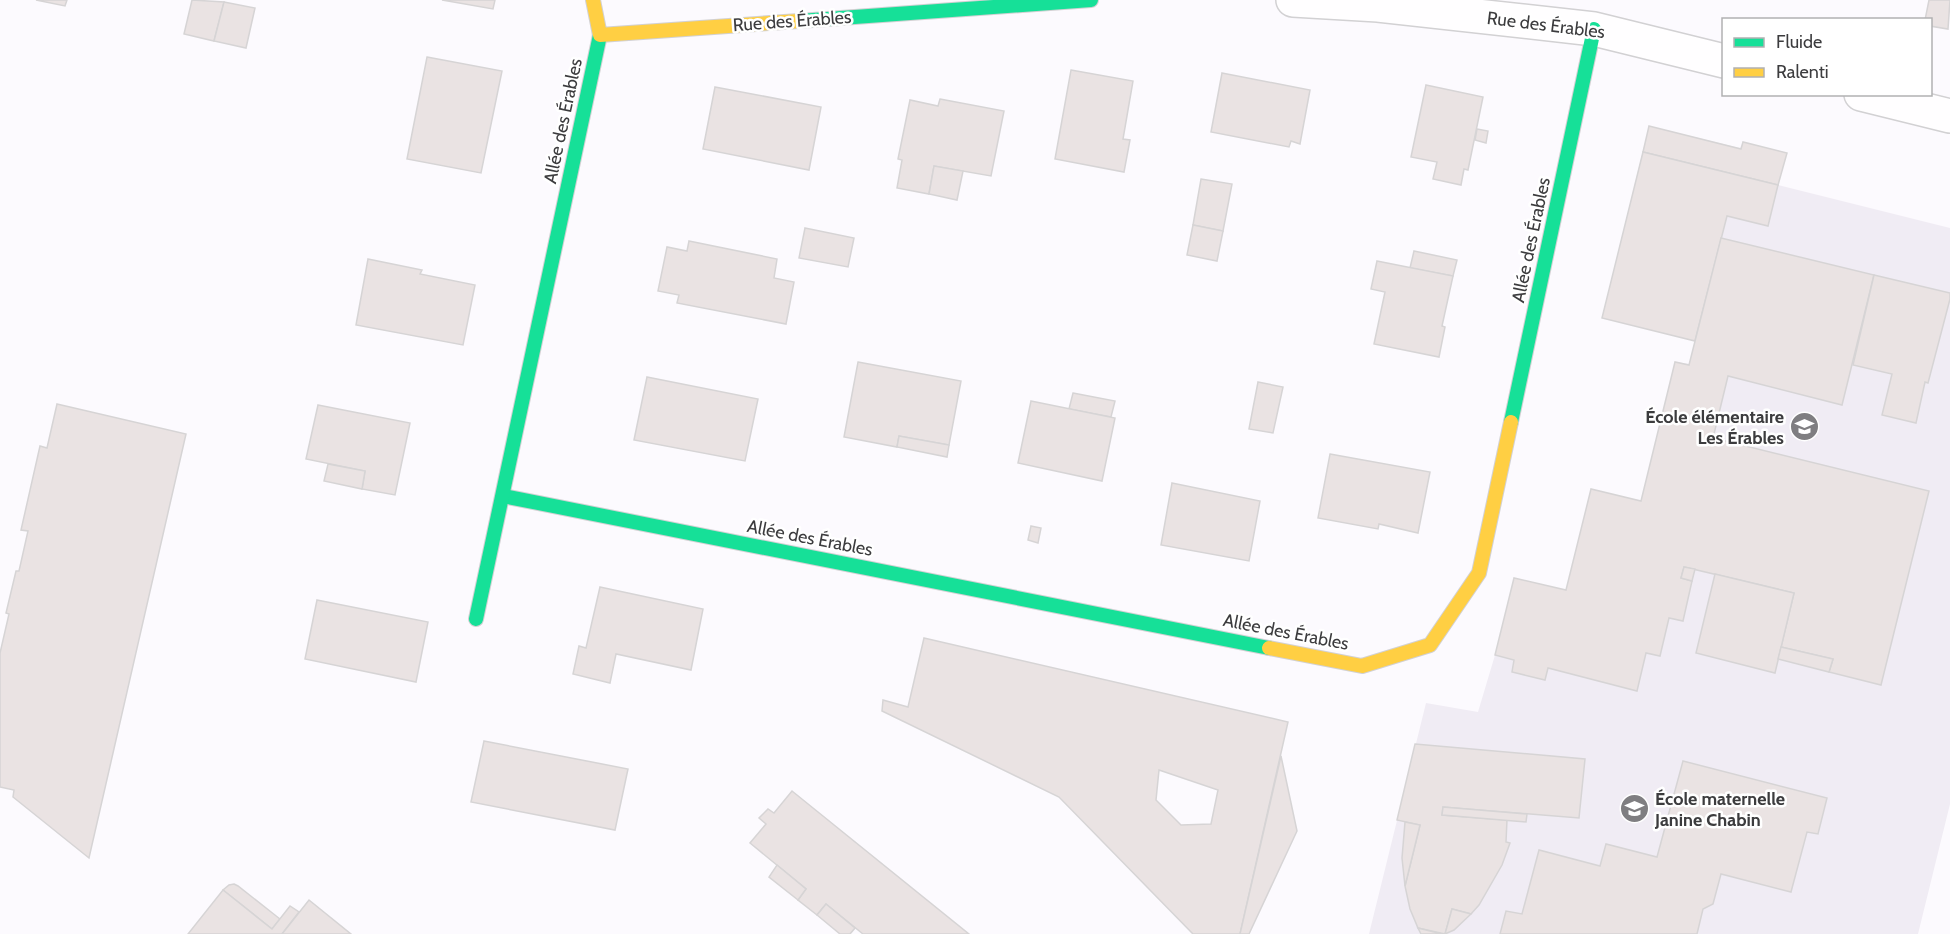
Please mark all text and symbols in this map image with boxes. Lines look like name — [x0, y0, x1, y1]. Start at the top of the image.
street label: Rue des Érables — [732, 6, 852, 36]
street label: Rue des Érables — [1486, 7, 1606, 43]
legend — [1722, 18, 1932, 96]
text: Fluide — [1776, 31, 1822, 53]
street label: Allée des Érables — [539, 56, 587, 186]
text: Ralenti — [1776, 61, 1829, 83]
street label: Allée des Érables — [1507, 175, 1555, 305]
place label: École élémentaire Les Érables — [1645, 406, 1784, 449]
school or university icon: École élémentaire Les Érables — [1789, 411, 1821, 443]
street label: Allée des Érables — [745, 515, 875, 561]
street label: Allée des Érables — [1221, 609, 1351, 655]
place label: École maternelle Janine Chabin — [1654, 788, 1785, 831]
school or university icon: École maternelle Janine Chabin — [1618, 793, 1650, 825]

